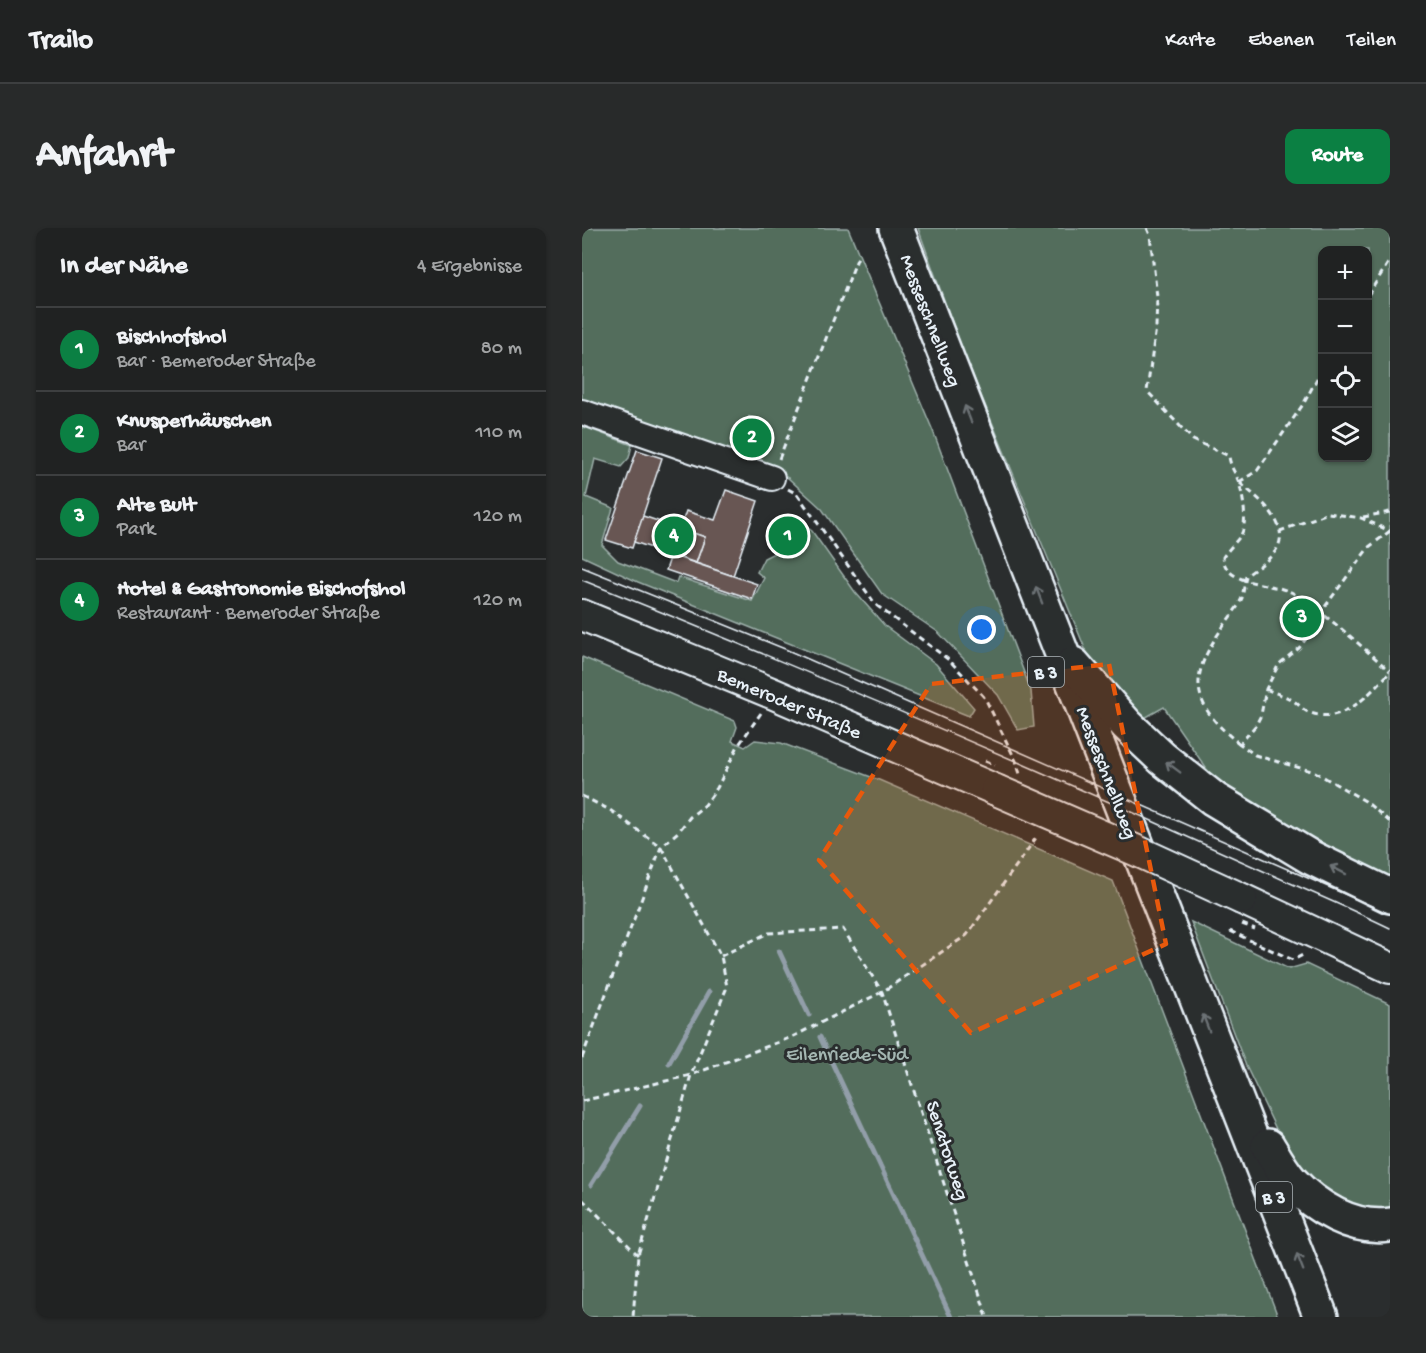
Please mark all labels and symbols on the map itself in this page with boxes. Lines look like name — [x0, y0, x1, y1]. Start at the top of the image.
street label: Messeschnellweg — [893, 252, 965, 391]
one-way arrow — [962, 405, 973, 423]
pin: 2 — [732, 416, 772, 460]
pin: 4 — [654, 514, 694, 558]
pin: 1 — [768, 514, 808, 558]
one-way arrow — [1033, 586, 1044, 605]
pin: 3 — [1282, 596, 1322, 640]
your location — [967, 615, 996, 644]
road number: B 3 — [1028, 657, 1064, 687]
street label: Bemeroder Straße — [712, 664, 865, 746]
street label: Messeschnellweg — [1069, 704, 1141, 843]
one-way arrow — [1165, 761, 1181, 773]
one-way arrow — [1329, 864, 1347, 876]
one-way arrow — [1200, 1014, 1211, 1033]
park label: Eilenriede-Süd — [786, 1045, 910, 1068]
street label: Senatorweg — [919, 1099, 973, 1204]
road number: B 3 — [1256, 1182, 1292, 1212]
one-way arrow — [1294, 1254, 1305, 1272]

